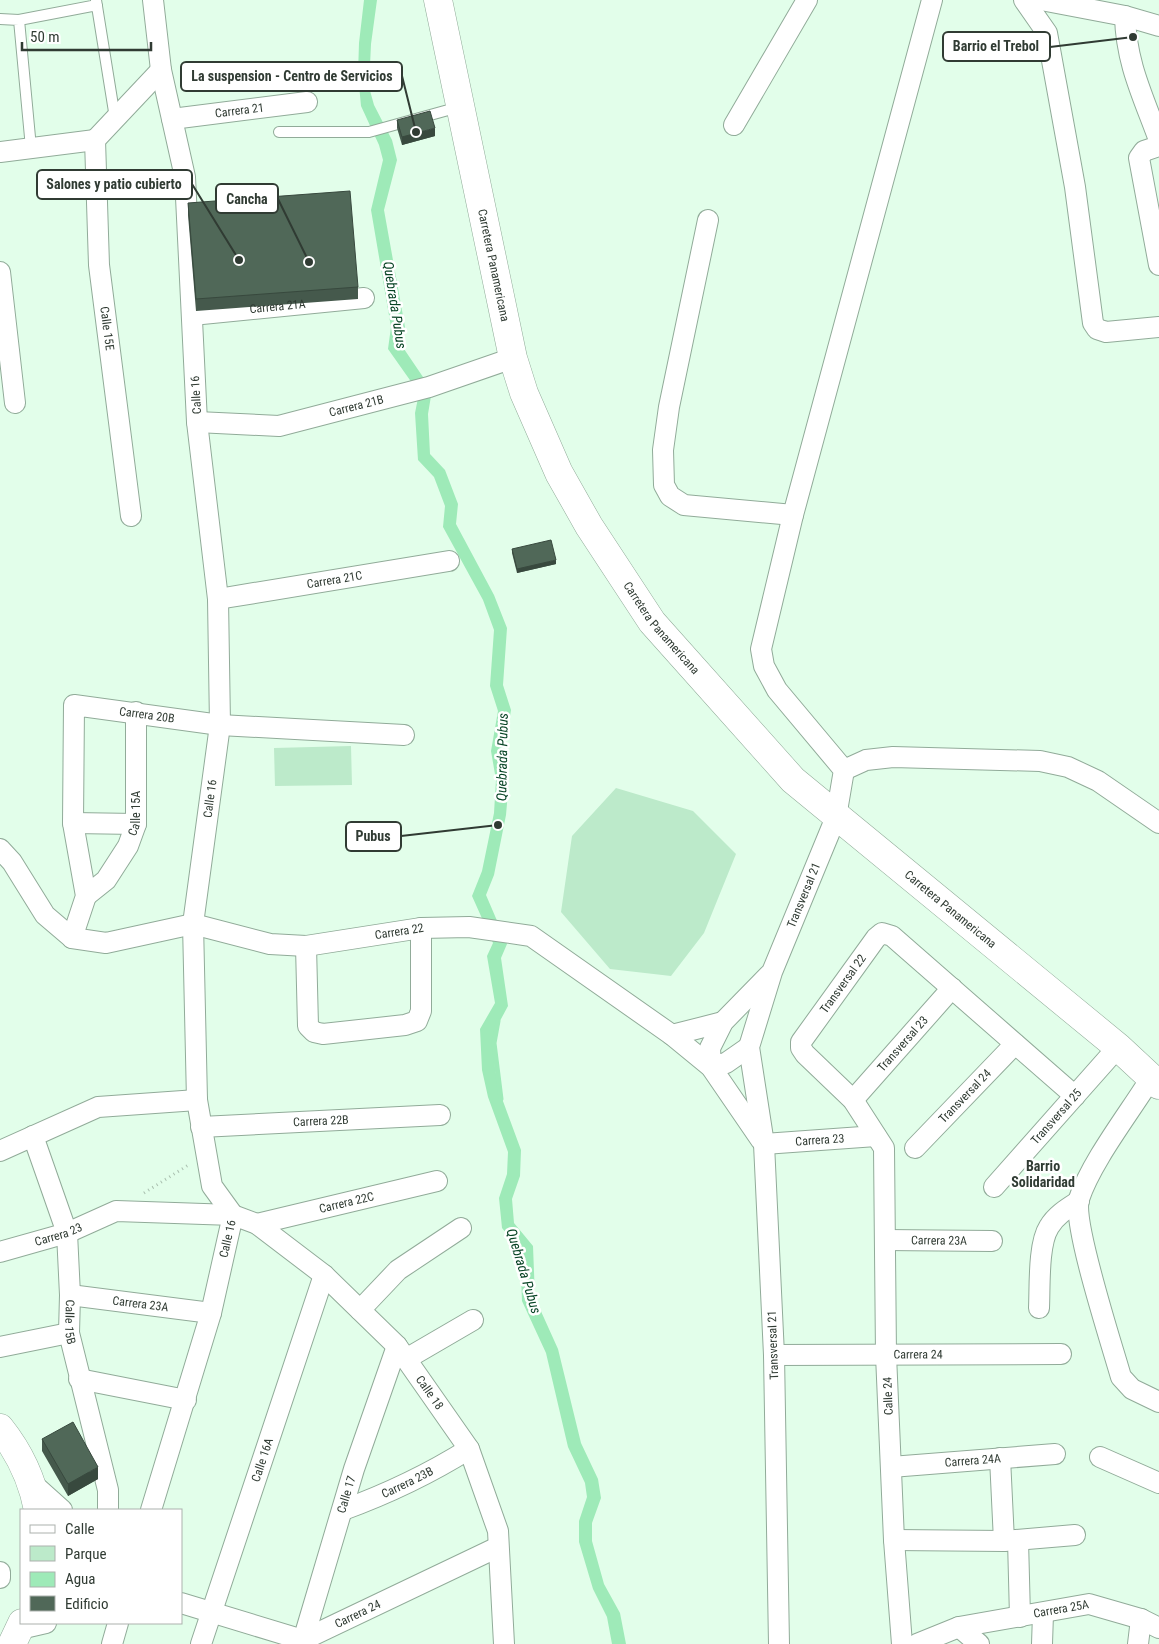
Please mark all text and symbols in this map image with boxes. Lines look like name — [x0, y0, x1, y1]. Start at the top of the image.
scale bar — [22, 20, 151, 52]
text: 50 m — [30, 28, 60, 46]
callout: Barrio el Trebol — [943, 32, 1050, 61]
text: Barrio el Trebol — [953, 38, 1039, 54]
callout: La suspension - Centro de Servicios — [181, 62, 402, 91]
text: La suspension - Centro de Servicios — [191, 68, 393, 84]
street label: Carrera 21 — [214, 100, 265, 121]
callout: Salones y patio cubierto — [37, 170, 192, 199]
text: Salones y patio cubierto — [46, 176, 182, 192]
callout: Cancha — [216, 184, 278, 213]
text: Cancha — [226, 191, 268, 207]
street label: Carretera Panamericana — [475, 208, 512, 323]
water label: Quebrada Pubus — [380, 260, 410, 350]
street label: Carrera 21A — [249, 297, 306, 316]
street label: Calle 15E — [97, 306, 117, 351]
street label: Calle 16 — [188, 375, 204, 414]
street label: Carrera 21B — [328, 392, 385, 420]
street label: Carrera 21C — [306, 568, 363, 591]
street label: Carretera Panamericana — [621, 579, 702, 677]
street label: Carrera 20B — [118, 704, 175, 726]
water label: Quebrada Pubus — [493, 713, 511, 801]
street label: Calle 16 — [200, 779, 220, 819]
street label: Calle 15A — [125, 791, 143, 838]
callout: Pubus — [346, 822, 401, 851]
text: Pubus — [355, 828, 391, 844]
street label: Transversal 21 — [784, 860, 823, 930]
street label: Carretera Panamericana — [902, 868, 999, 951]
street label: Carrera 22 — [374, 921, 425, 942]
street label: Transversal 22 — [817, 952, 869, 1016]
street label: Transversal 23 — [874, 1013, 931, 1074]
street label: Transversal 24 — [936, 1066, 994, 1126]
street label: Transversal 25 — [1028, 1086, 1085, 1147]
street label: Carrera 22B — [293, 1113, 349, 1129]
street label: Carrera 23 — [795, 1131, 845, 1149]
district label: Barrio Solidaridad — [1011, 1158, 1075, 1190]
street label: Carrera 22C — [318, 1189, 376, 1216]
street label: Calle 16 — [217, 1218, 239, 1259]
street label: Carrera 23 — [33, 1220, 84, 1249]
water label: Quebrada Pubus — [503, 1227, 545, 1315]
street label: Carrera 23A — [911, 1233, 967, 1248]
street label: Carrera 23A — [112, 1293, 169, 1314]
street label: Calle 15B — [62, 1299, 79, 1346]
street label: Transversal 21 — [765, 1310, 781, 1380]
street label: Carrera 24 — [893, 1347, 943, 1362]
street label: Calle 18 — [413, 1373, 446, 1412]
street label: Calle 24 — [880, 1377, 896, 1415]
street label: Calle 16A — [249, 1436, 276, 1484]
street label: Carrera 24A — [944, 1451, 1001, 1470]
street label: Carrera 23B — [379, 1464, 436, 1501]
street label: Calle 17 — [334, 1474, 359, 1515]
legend — [20, 1509, 182, 1624]
text: Calle — [65, 1520, 95, 1538]
text: Parque — [65, 1545, 107, 1563]
text: Agua — [65, 1570, 95, 1588]
text: Edificio — [65, 1595, 108, 1613]
street label: Carrera 24 — [332, 1597, 383, 1631]
street label: Carrera 25A — [1032, 1597, 1090, 1621]

